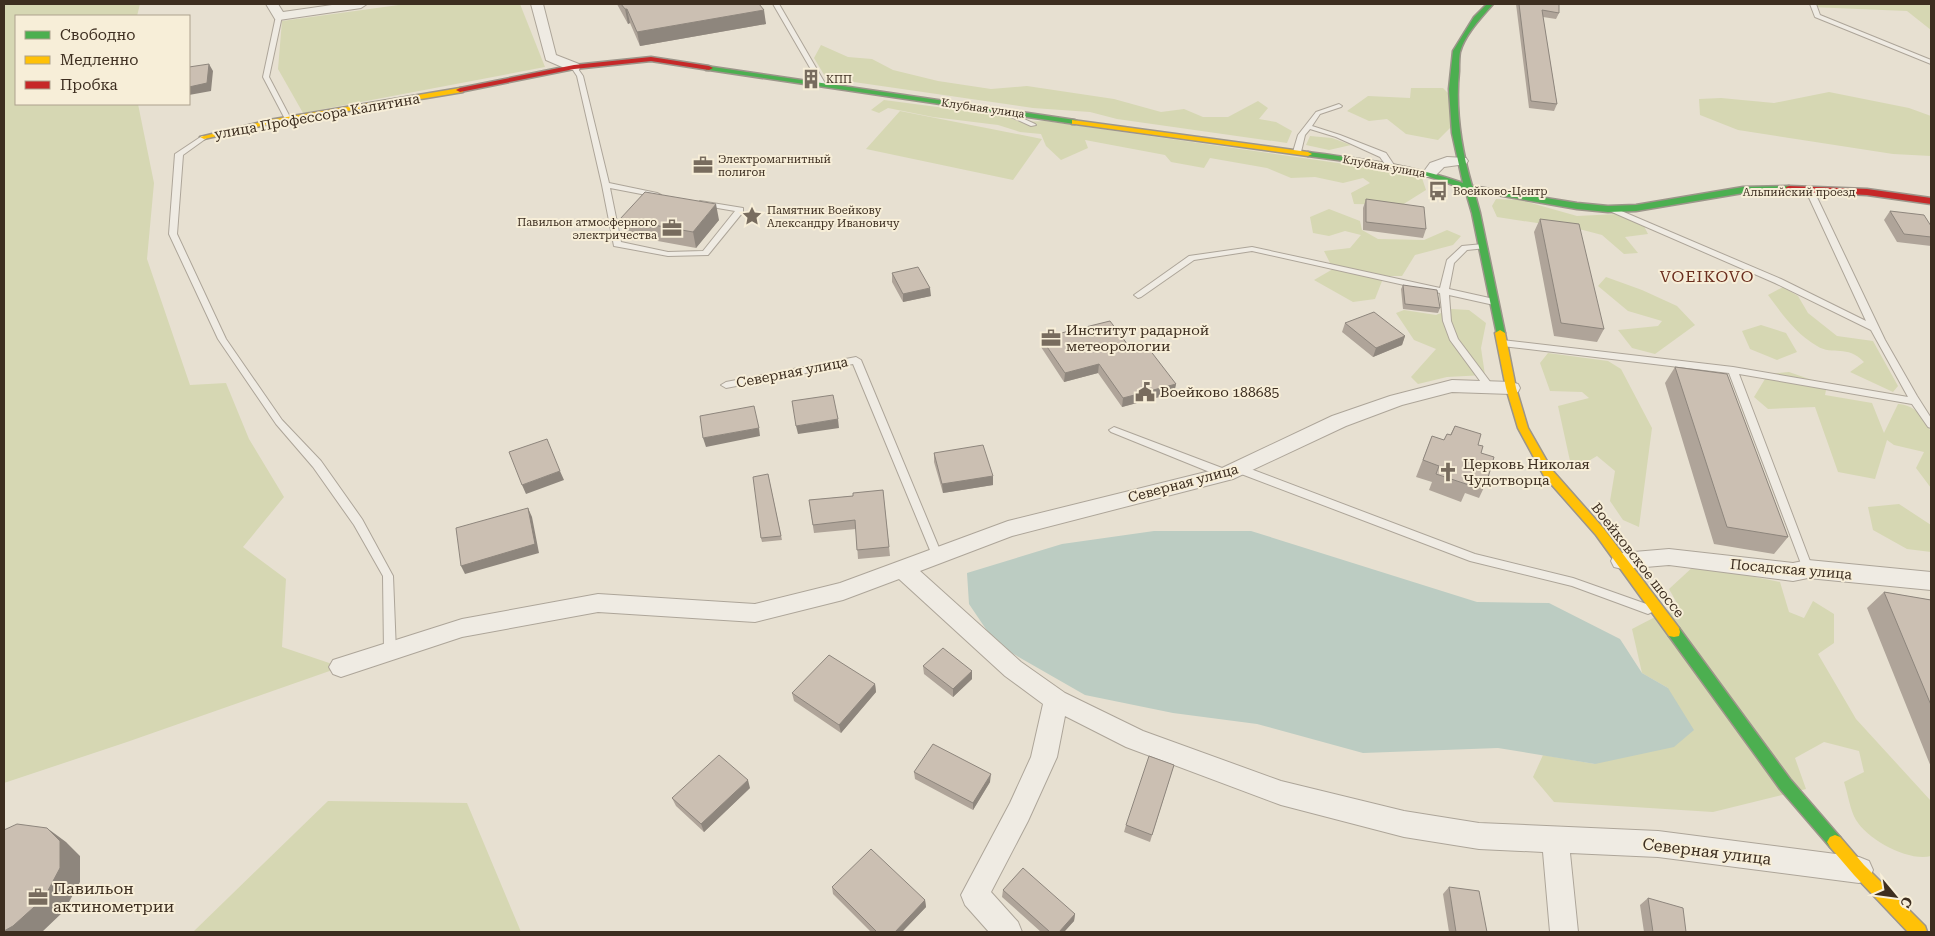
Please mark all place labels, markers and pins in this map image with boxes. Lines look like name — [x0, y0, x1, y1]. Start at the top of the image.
building icon: КПП — [800, 68, 822, 90]
place label: КПП — [826, 73, 852, 86]
place label: Электромагнитный полигон — [718, 153, 831, 179]
office icon: Электромагнитный полигон — [692, 154, 714, 176]
bus stop icon: Воейково-Центр — [1427, 180, 1449, 202]
place label: Воейково-Центр — [1453, 185, 1547, 198]
place label: Памятник Воейкову Александру Ивановичу — [767, 204, 900, 230]
place icon: Памятник Воейкову Александру Ивановичу — [741, 205, 763, 227]
place label: Павильон атмосферного электричества — [517, 216, 657, 242]
office icon: Павильон атмосферного электричества — [661, 217, 683, 239]
place label: Институт радарной метеорологии — [1066, 322, 1209, 354]
office icon: Институт радарной метеорологии — [1040, 327, 1062, 349]
public building icon: Воейково 188685 — [1134, 381, 1156, 403]
place label: Воейково 188685 — [1160, 384, 1279, 400]
place label: Церковь Николая Чудотворца — [1463, 456, 1590, 488]
church icon: Церковь Николая Чудотворца — [1437, 461, 1459, 483]
place label: Павильон актинометрии — [53, 879, 175, 916]
office icon: Павильон актинометрии — [27, 886, 49, 908]

